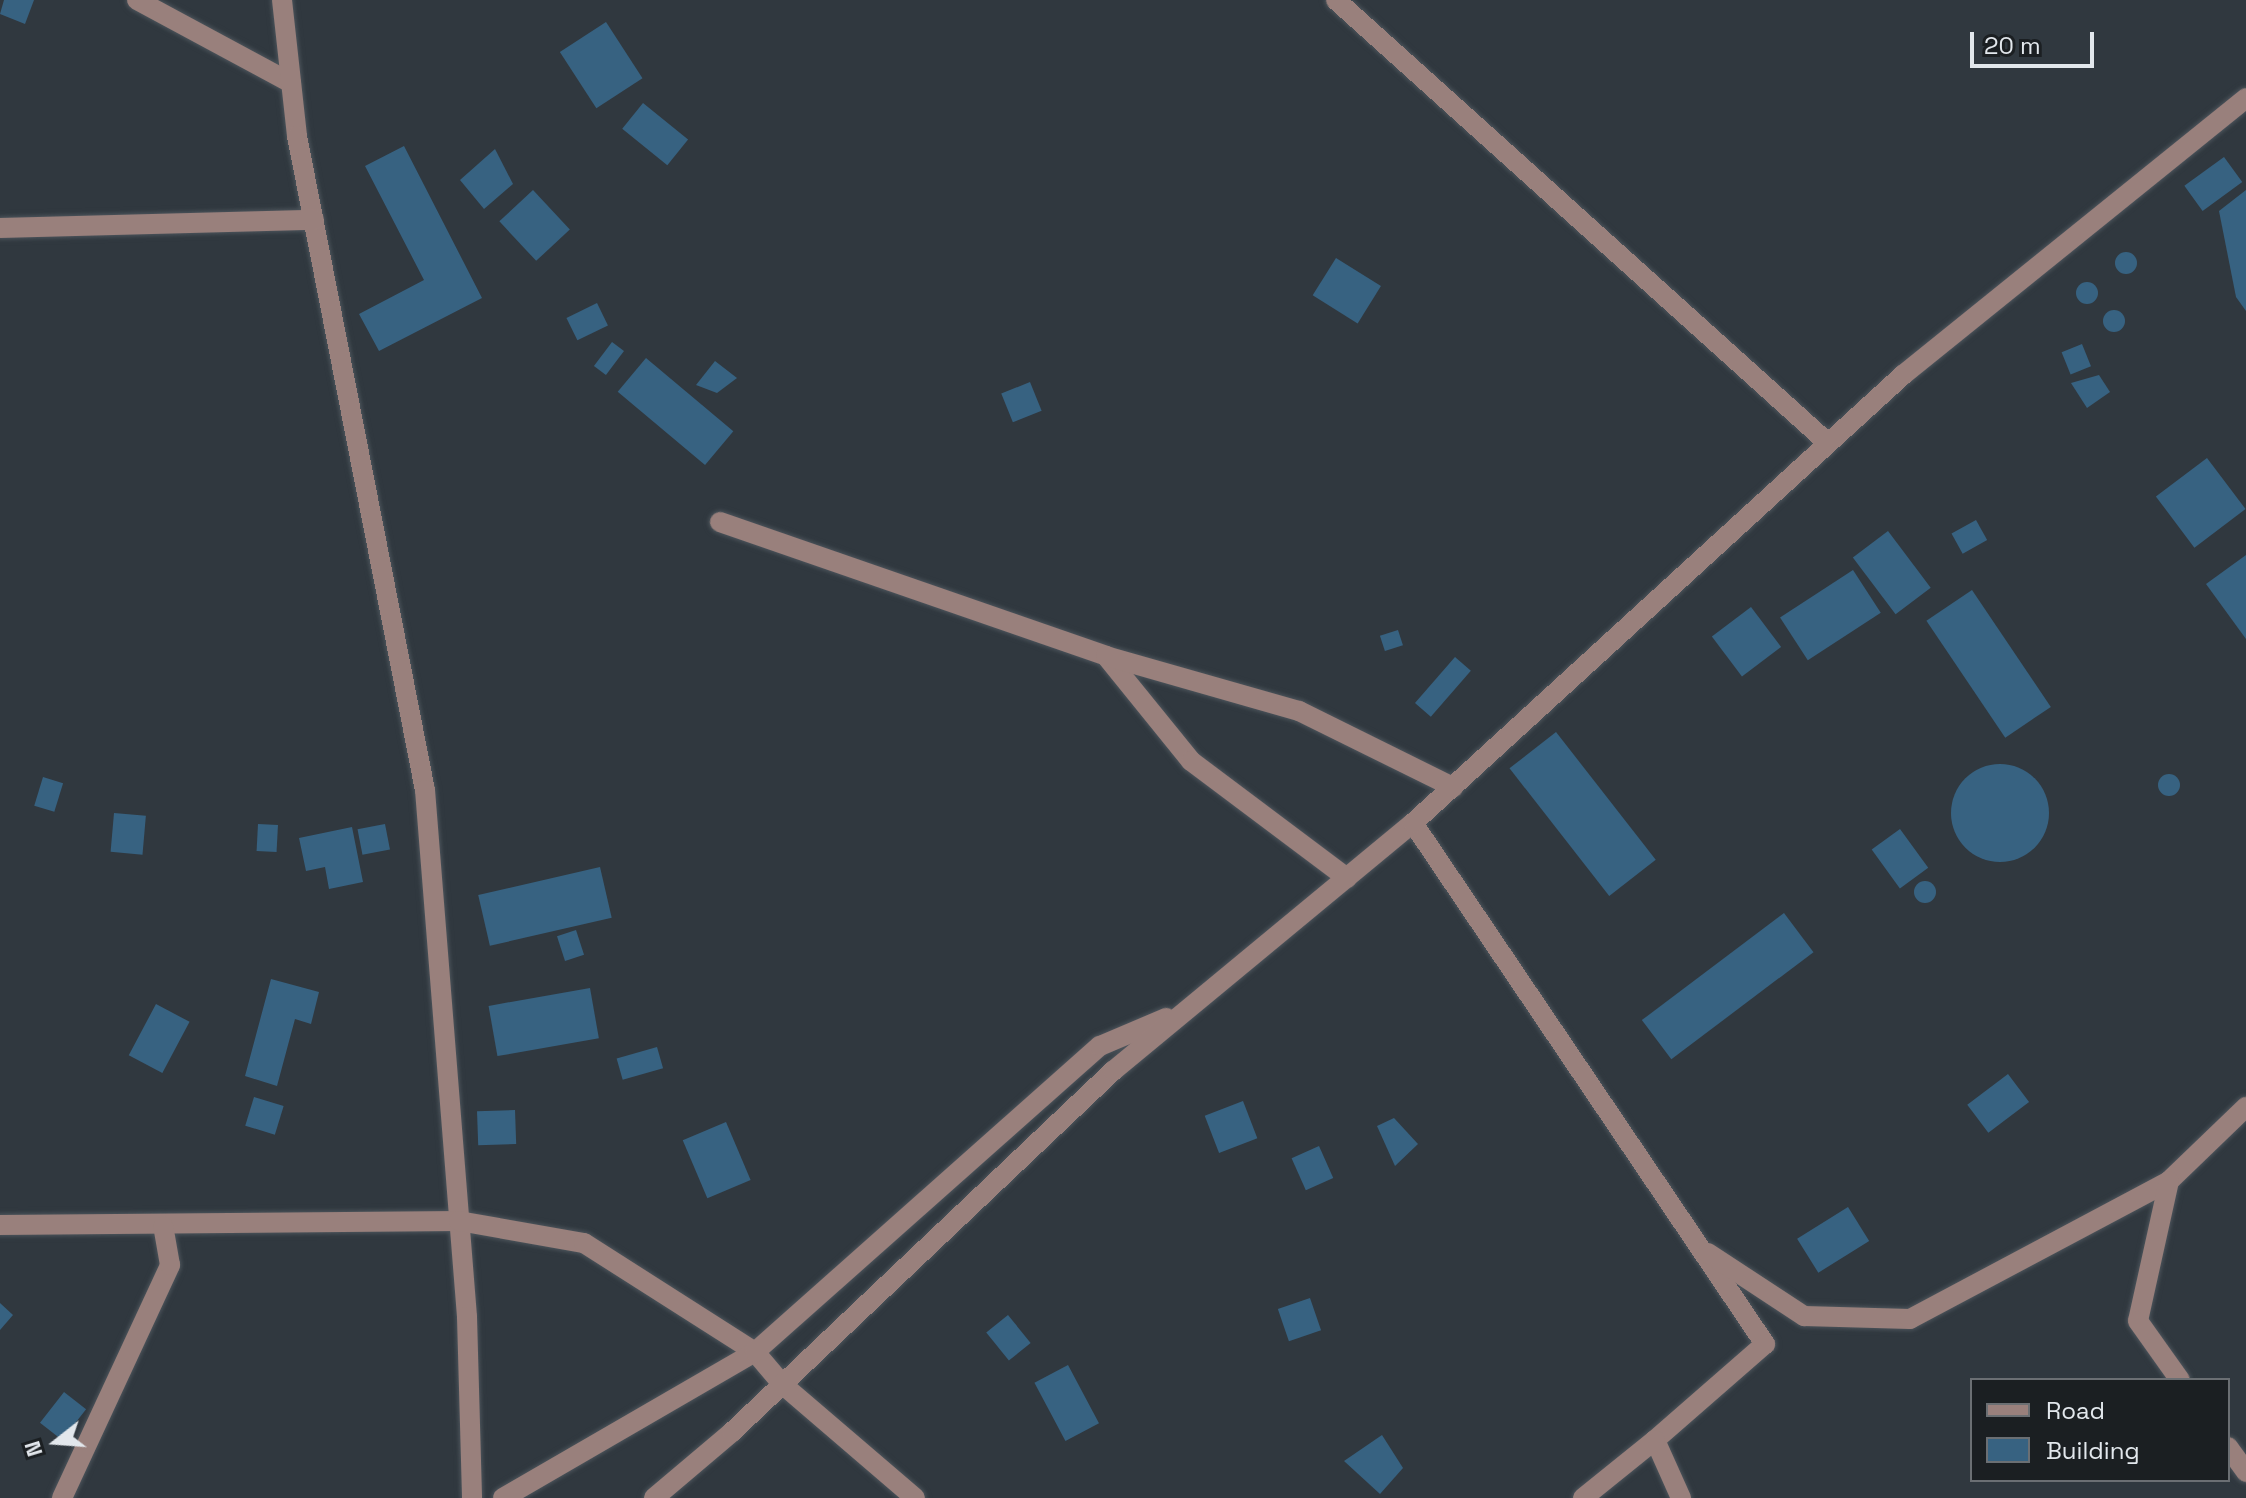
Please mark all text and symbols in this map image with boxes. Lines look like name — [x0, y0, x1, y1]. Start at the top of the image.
scale bar — [1974, 16, 2098, 66]
text: 20 m — [1984, 30, 2041, 61]
legend — [1970, 1378, 2230, 1482]
text: Road — [2046, 1395, 2105, 1426]
north arrow — [16, 1402, 96, 1482]
text: Building — [2046, 1435, 2140, 1466]
text: N — [18, 1438, 49, 1460]

